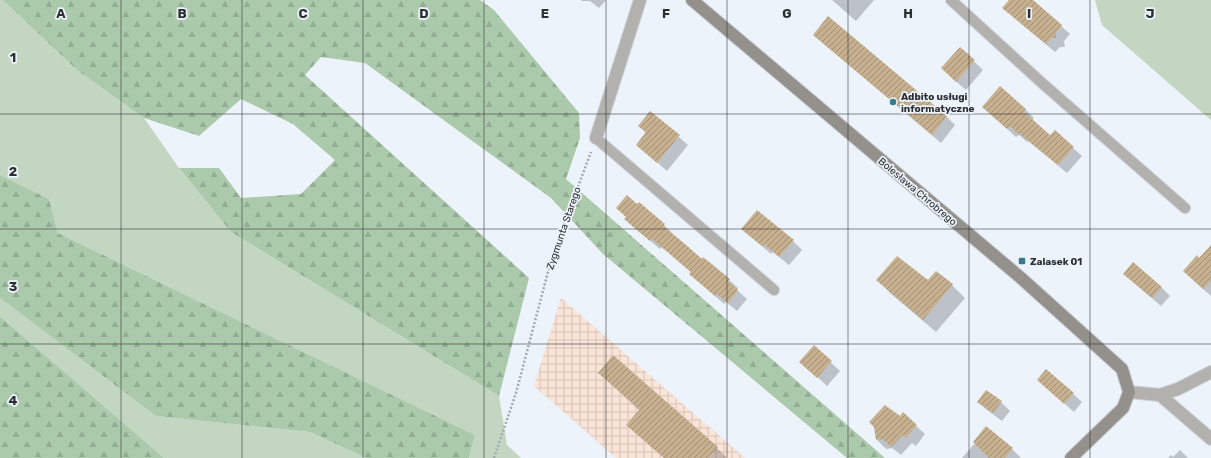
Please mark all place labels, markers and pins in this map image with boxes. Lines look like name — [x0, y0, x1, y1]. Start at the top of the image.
place label: Adbito usługi informatyczne — [901, 91, 975, 115]
marker: Adbito usługi informatyczne — [888, 97, 898, 107]
marker: Zalasek 01 — [1017, 256, 1027, 266]
place label: Zalasek 01 — [1030, 256, 1082, 268]

